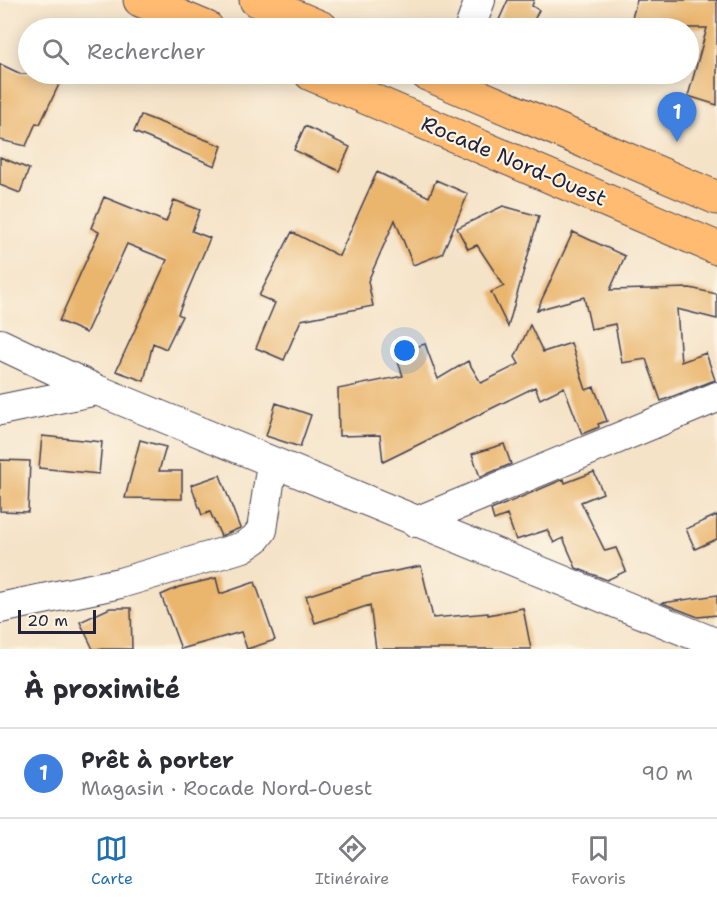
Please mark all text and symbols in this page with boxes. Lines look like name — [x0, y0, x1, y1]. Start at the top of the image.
search box — [18, 18, 699, 84]
icon: search — [39, 35, 72, 68]
text: Rechercher — [87, 37, 206, 66]
pin: 1 — [658, 92, 696, 142]
street label: Rocade Nord-Ouest — [417, 109, 611, 213]
your location — [390, 336, 419, 365]
scale bar — [18, 607, 96, 634]
text: 20 m — [27, 610, 68, 631]
text: À proximité — [24, 671, 180, 706]
text: Prêt à porter — [81, 746, 234, 775]
text: 1 — [39, 760, 48, 786]
text: 90 m — [641, 760, 693, 786]
text: Magasin · Rocade Nord-Ouest — [81, 775, 373, 801]
tab: Carte — [91, 832, 133, 889]
tab: Itinéraire — [315, 832, 389, 889]
tab: Favoris — [571, 832, 626, 889]

